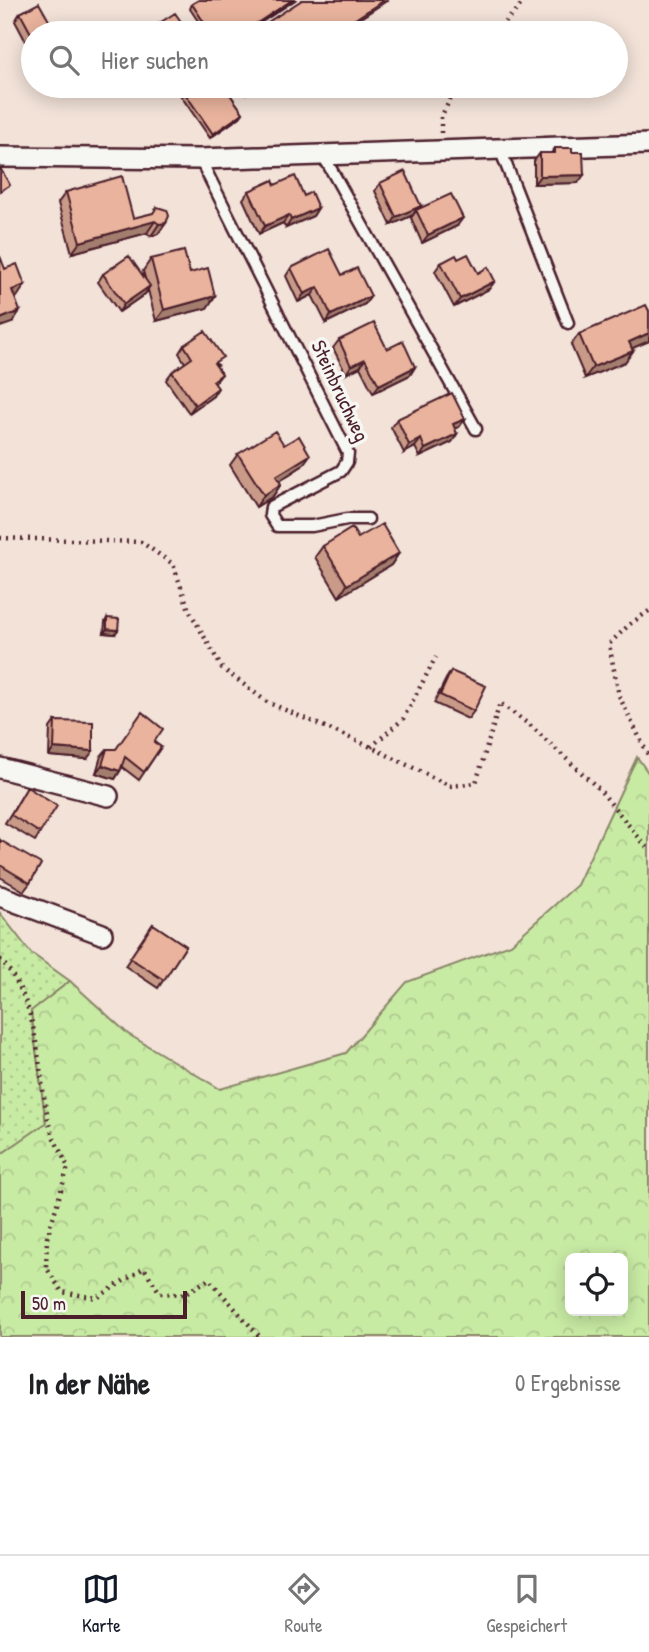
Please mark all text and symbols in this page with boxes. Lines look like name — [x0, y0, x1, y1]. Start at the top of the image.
search box — [21, 21, 628, 98]
icon: search — [45, 41, 83, 79]
text: Hier suchen — [101, 42, 209, 77]
street label: Steinbruchweg — [304, 335, 377, 446]
map controls — [565, 1253, 628, 1316]
button: locate — [565, 1253, 628, 1316]
scale bar — [21, 1288, 187, 1320]
text: 50 m — [32, 1290, 66, 1316]
text: In der Nähe — [28, 1363, 150, 1403]
text: 0 Ergebnisse — [515, 1367, 621, 1398]
tab: Karte — [82, 1570, 121, 1638]
tab: Route — [285, 1570, 323, 1638]
tab: Gespeichert — [486, 1570, 567, 1638]

